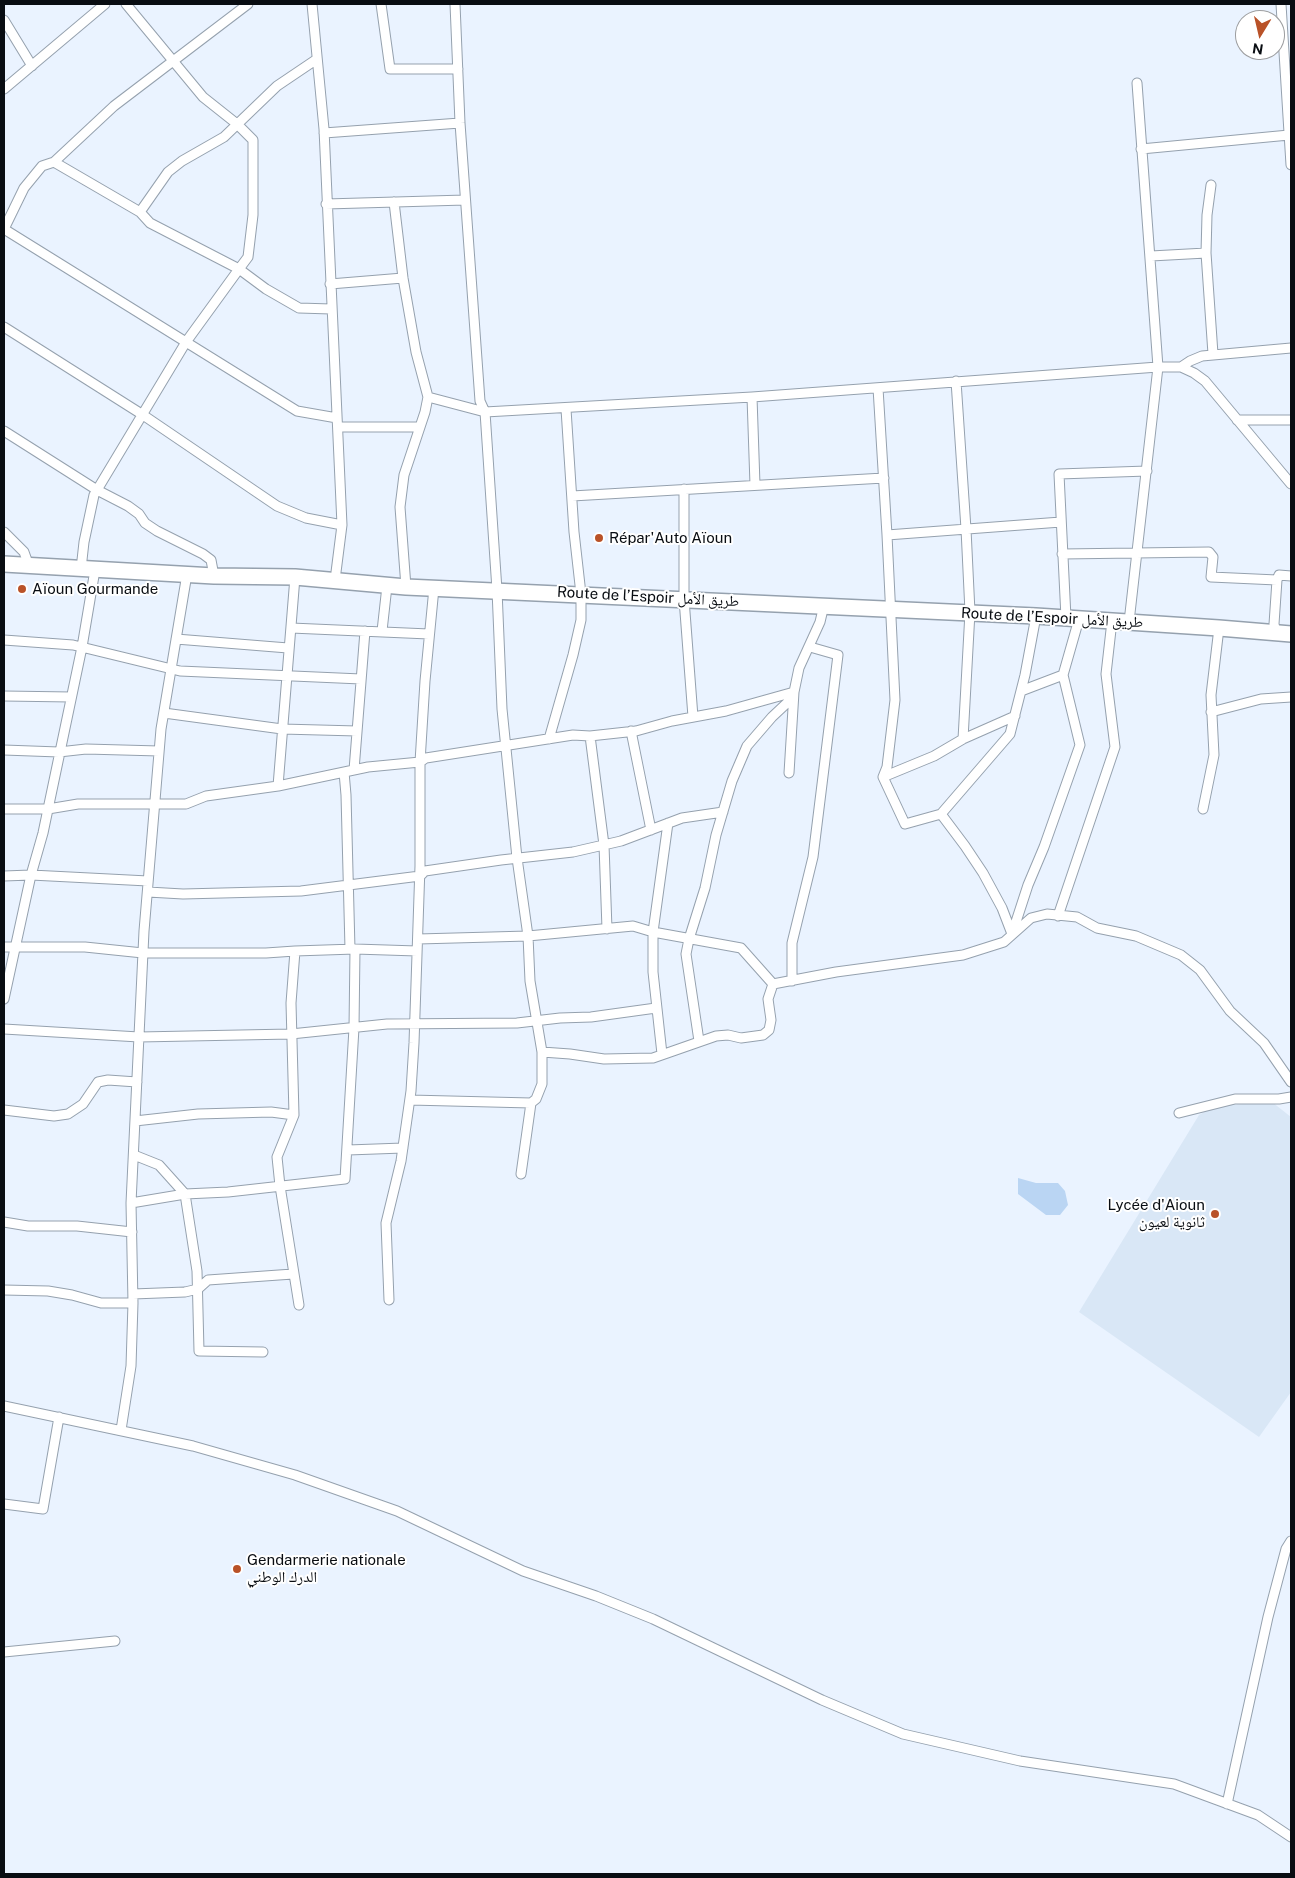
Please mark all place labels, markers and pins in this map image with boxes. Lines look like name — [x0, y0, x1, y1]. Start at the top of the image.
place label: Répar'Auto Aïoun — [609, 529, 732, 547]
marker: Répar'Auto Aïoun — [593, 532, 605, 544]
place label: Aïoun Gourmande — [32, 580, 158, 598]
marker: Aïoun Gourmande — [16, 583, 28, 595]
place label: Lycée d'Aioun ثانوية لعيون — [1107, 1196, 1205, 1231]
marker: Lycée d'Aioun ثانوية لعيون — [1209, 1208, 1221, 1220]
place label: Gendarmerie nationale الدرك الوطني — [247, 1551, 406, 1586]
marker: Gendarmerie nationale الدرك الوطني — [231, 1563, 243, 1575]

